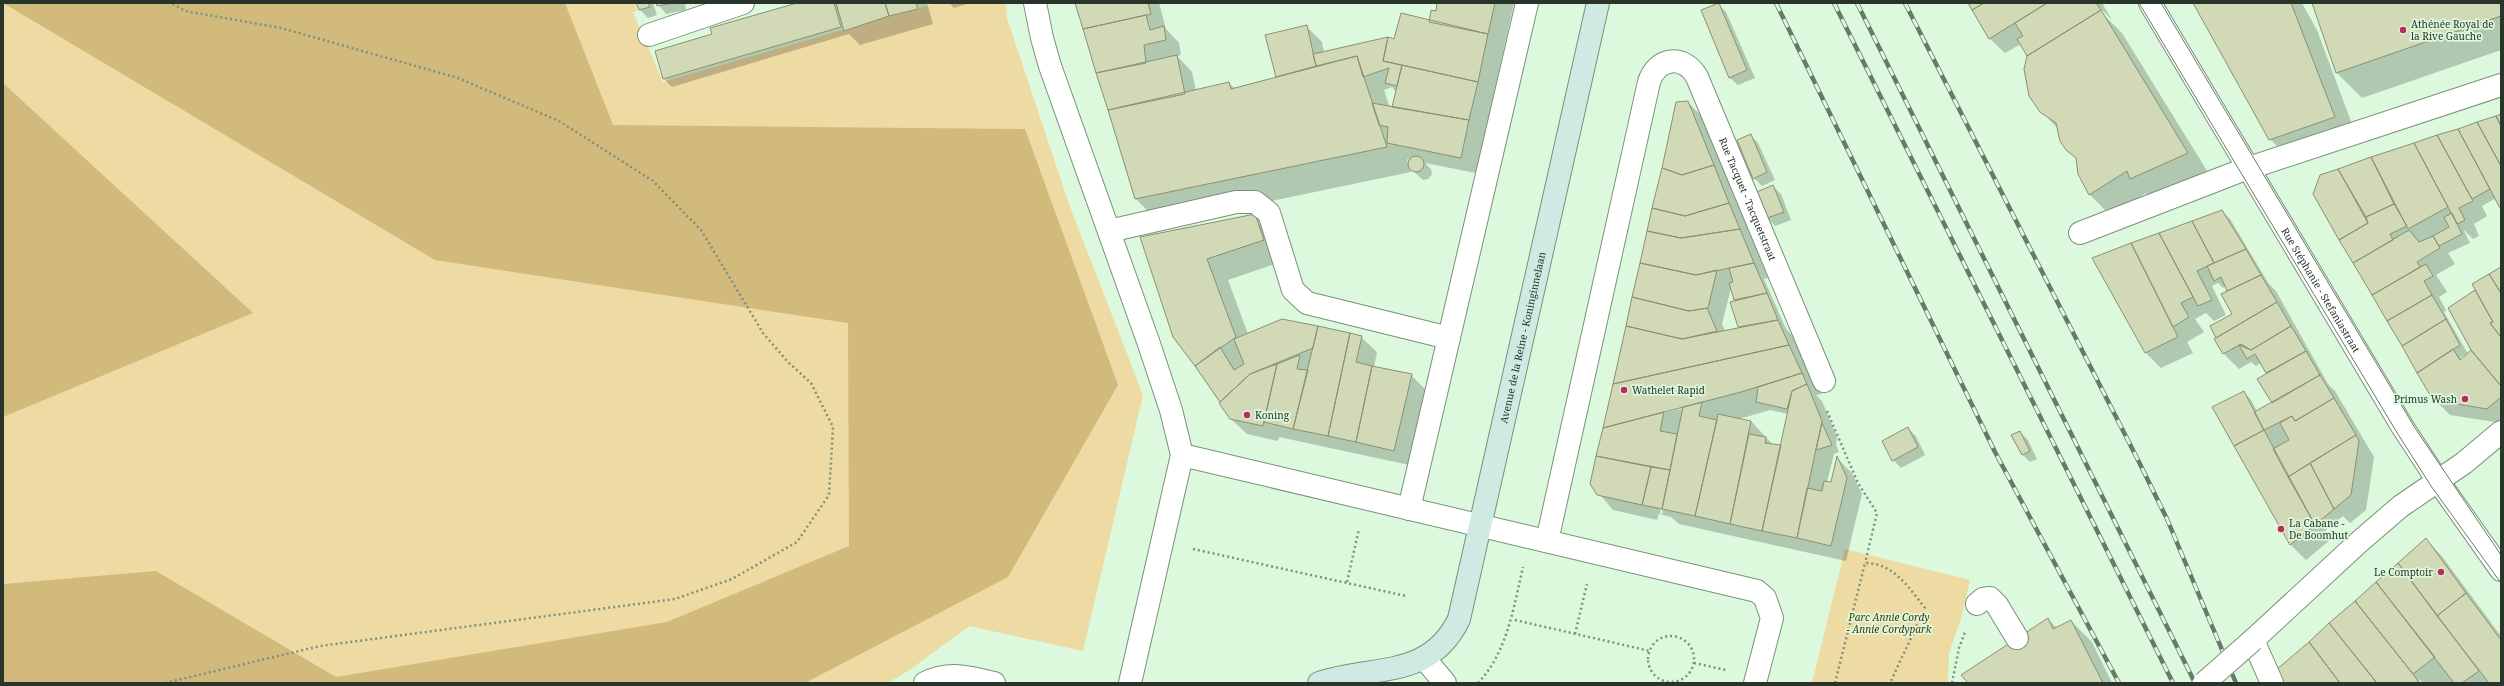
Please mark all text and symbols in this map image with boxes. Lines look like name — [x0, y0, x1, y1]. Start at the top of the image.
place label: Athénée Royal de la Rive Gauche — [2411, 17, 2494, 43]
marker: Athénée Royal de la Rive Gauche — [2398, 25, 2408, 35]
street label: Rue Tacquet - Tacquetstraat — [1716, 135, 1780, 263]
street label: Rue Stéphanie - Stefaniastraat — [2278, 225, 2364, 355]
street label: Avenue de la Reine - Koninginnelaan — [1496, 250, 1549, 425]
place label: Wathelet Rapid — [1632, 383, 1705, 397]
marker: Wathelet Rapid — [1619, 385, 1629, 395]
place label: Primus Wash — [2394, 392, 2458, 406]
marker: Primus Wash — [2460, 394, 2470, 404]
place label: Koning — [1255, 408, 1290, 422]
marker: Koning — [1242, 410, 1252, 420]
place label: La Cabane - De Boomhut — [2289, 516, 2348, 542]
marker: La Cabane - De Boomhut — [2276, 524, 2286, 534]
place label: Le Comptoir — [2374, 565, 2433, 579]
marker: Le Comptoir — [2436, 567, 2446, 577]
park label: Parc Annie Cordy - Annie Cordypark — [1847, 610, 1932, 636]

